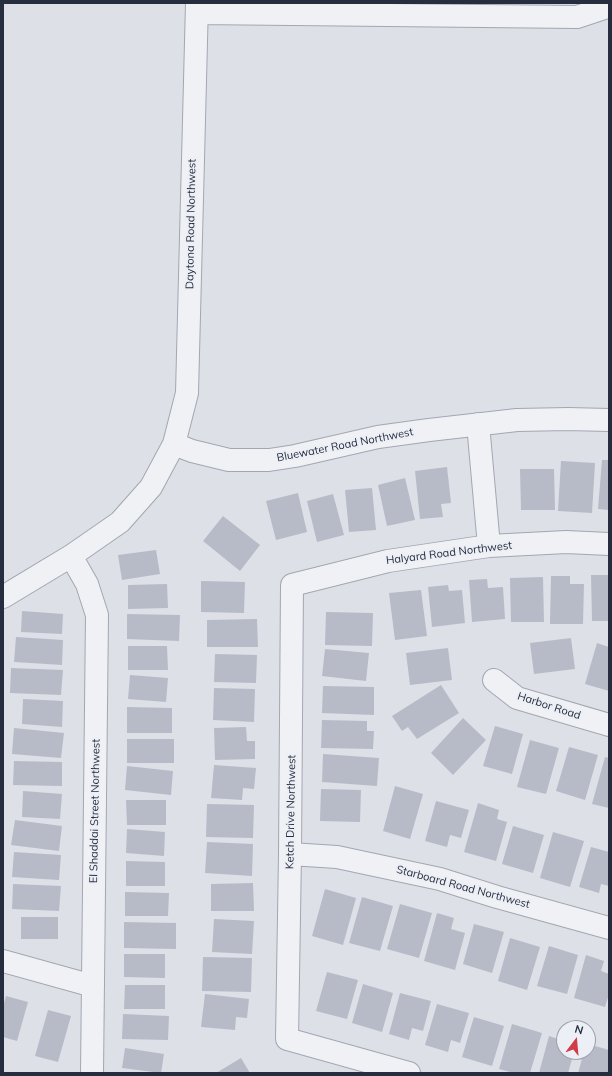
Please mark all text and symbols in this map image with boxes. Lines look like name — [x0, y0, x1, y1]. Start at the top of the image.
street label: Daytona Road Northwest — [183, 159, 199, 289]
street label: Bluewater Road Northwest — [276, 425, 414, 465]
street label: Halyard Road Northwest — [385, 539, 513, 567]
street label: Harbor Road — [516, 690, 582, 722]
street label: El Shaddai Street Northwest — [87, 739, 103, 883]
street label: Ketch Drive Northwest — [283, 755, 299, 869]
street label: Starboard Road Northwest — [395, 863, 531, 911]
north arrow — [556, 1020, 596, 1060]
text: N — [573, 1022, 585, 1037]

